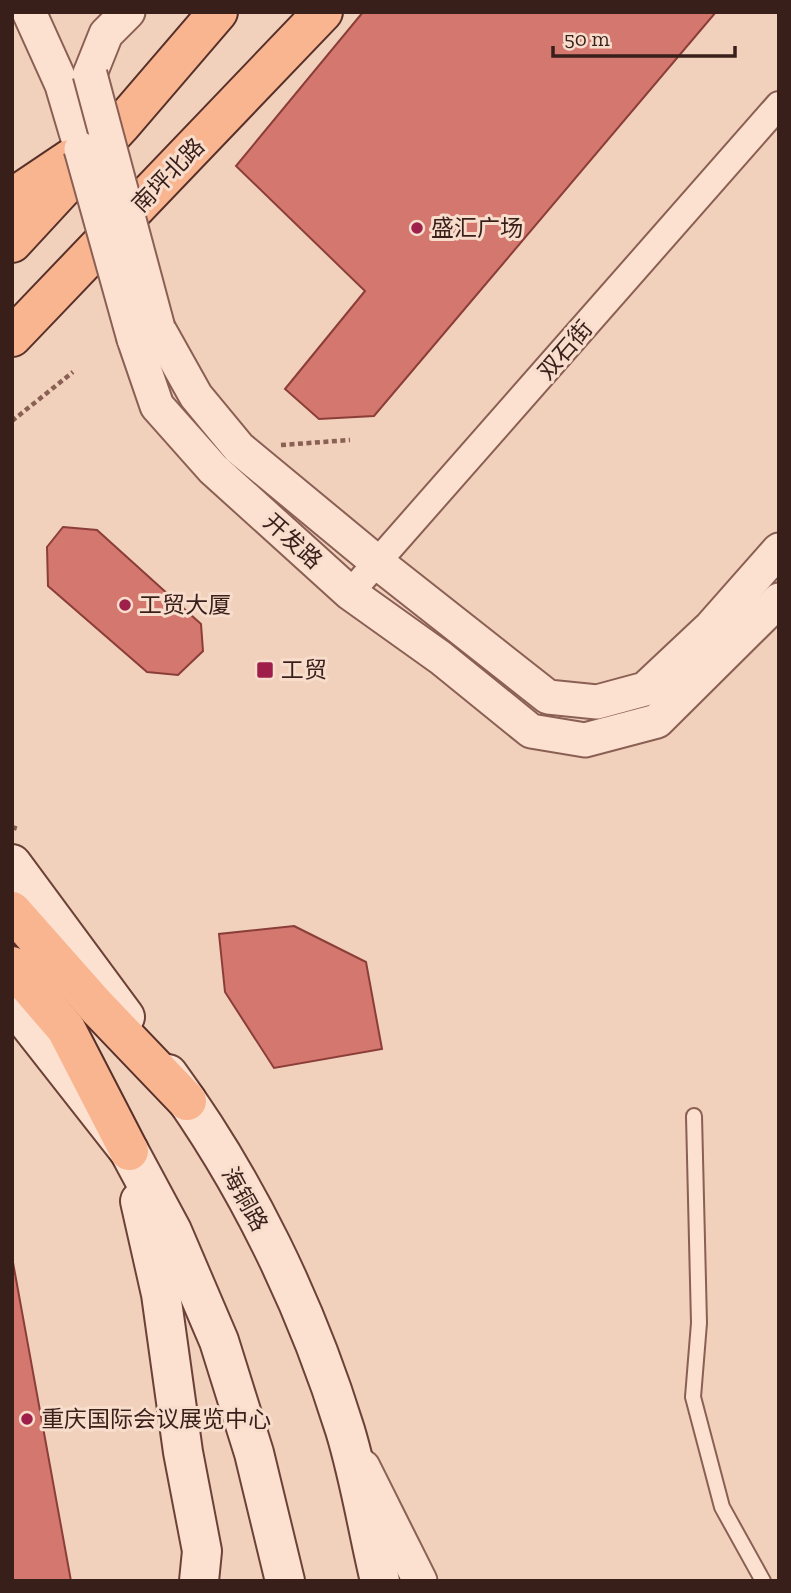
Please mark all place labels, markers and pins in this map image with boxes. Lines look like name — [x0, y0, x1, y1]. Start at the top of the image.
place label: 盛汇广场 — [431, 214, 523, 242]
marker: 盛汇广场 — [409, 220, 425, 236]
place label: 工贸大厦 — [139, 591, 231, 619]
marker: 工贸大厦 — [117, 597, 133, 613]
place label: 工贸 — [281, 656, 327, 684]
marker: 工贸 — [255, 660, 275, 680]
place label: 重庆国际会议展览中心 — [41, 1405, 271, 1433]
marker: 重庆国际会议展览中心 — [19, 1411, 35, 1427]

